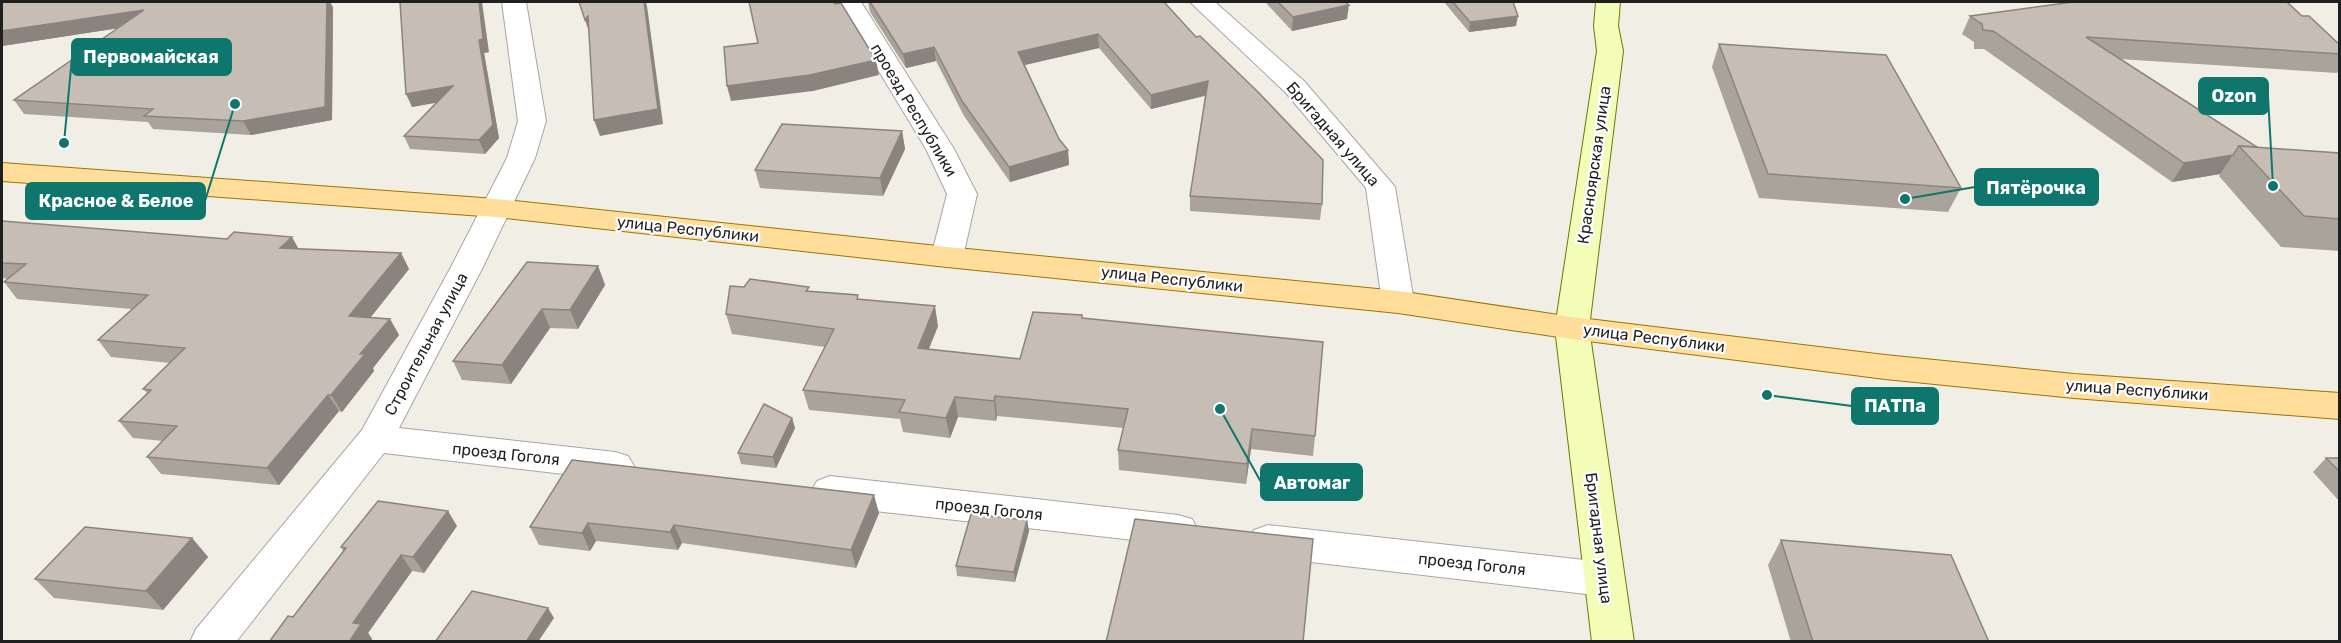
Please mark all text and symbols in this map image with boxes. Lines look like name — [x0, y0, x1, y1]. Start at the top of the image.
callout: Первомайская — [72, 39, 231, 75]
street label: проезд Республики — [867, 40, 961, 180]
text: Первомайская — [83, 46, 219, 68]
street label: Бригадная улица — [1283, 78, 1383, 190]
callout: Ozon — [2199, 78, 2268, 114]
street label: Красноярская улица — [1573, 85, 1615, 245]
text: Ozon — [2211, 85, 2257, 107]
callout: Пятёрочка — [1975, 169, 2098, 205]
text: Пятёрочка — [1986, 177, 2086, 199]
callout: Красное & Белое — [26, 183, 205, 219]
text: Красное & Белое — [39, 190, 194, 212]
street label: улица Республики — [616, 212, 760, 246]
street label: улица Республики — [1100, 262, 1244, 296]
street label: Строительная улица — [380, 269, 472, 419]
street label: улица Республики — [1582, 320, 1726, 356]
street label: улица Республики — [2065, 376, 2209, 404]
callout: ПАТПа — [1852, 388, 1938, 424]
text: ПАТПа — [1864, 395, 1926, 417]
street label: проезд Гоголя — [451, 439, 561, 469]
callout: Автомаг — [1261, 464, 1362, 500]
street label: Бригадная улица — [1582, 471, 1616, 605]
text: Автомаг — [1274, 472, 1350, 494]
street label: проезд Гоголя — [934, 494, 1044, 524]
street label: проезд Гоголя — [1417, 549, 1527, 579]

